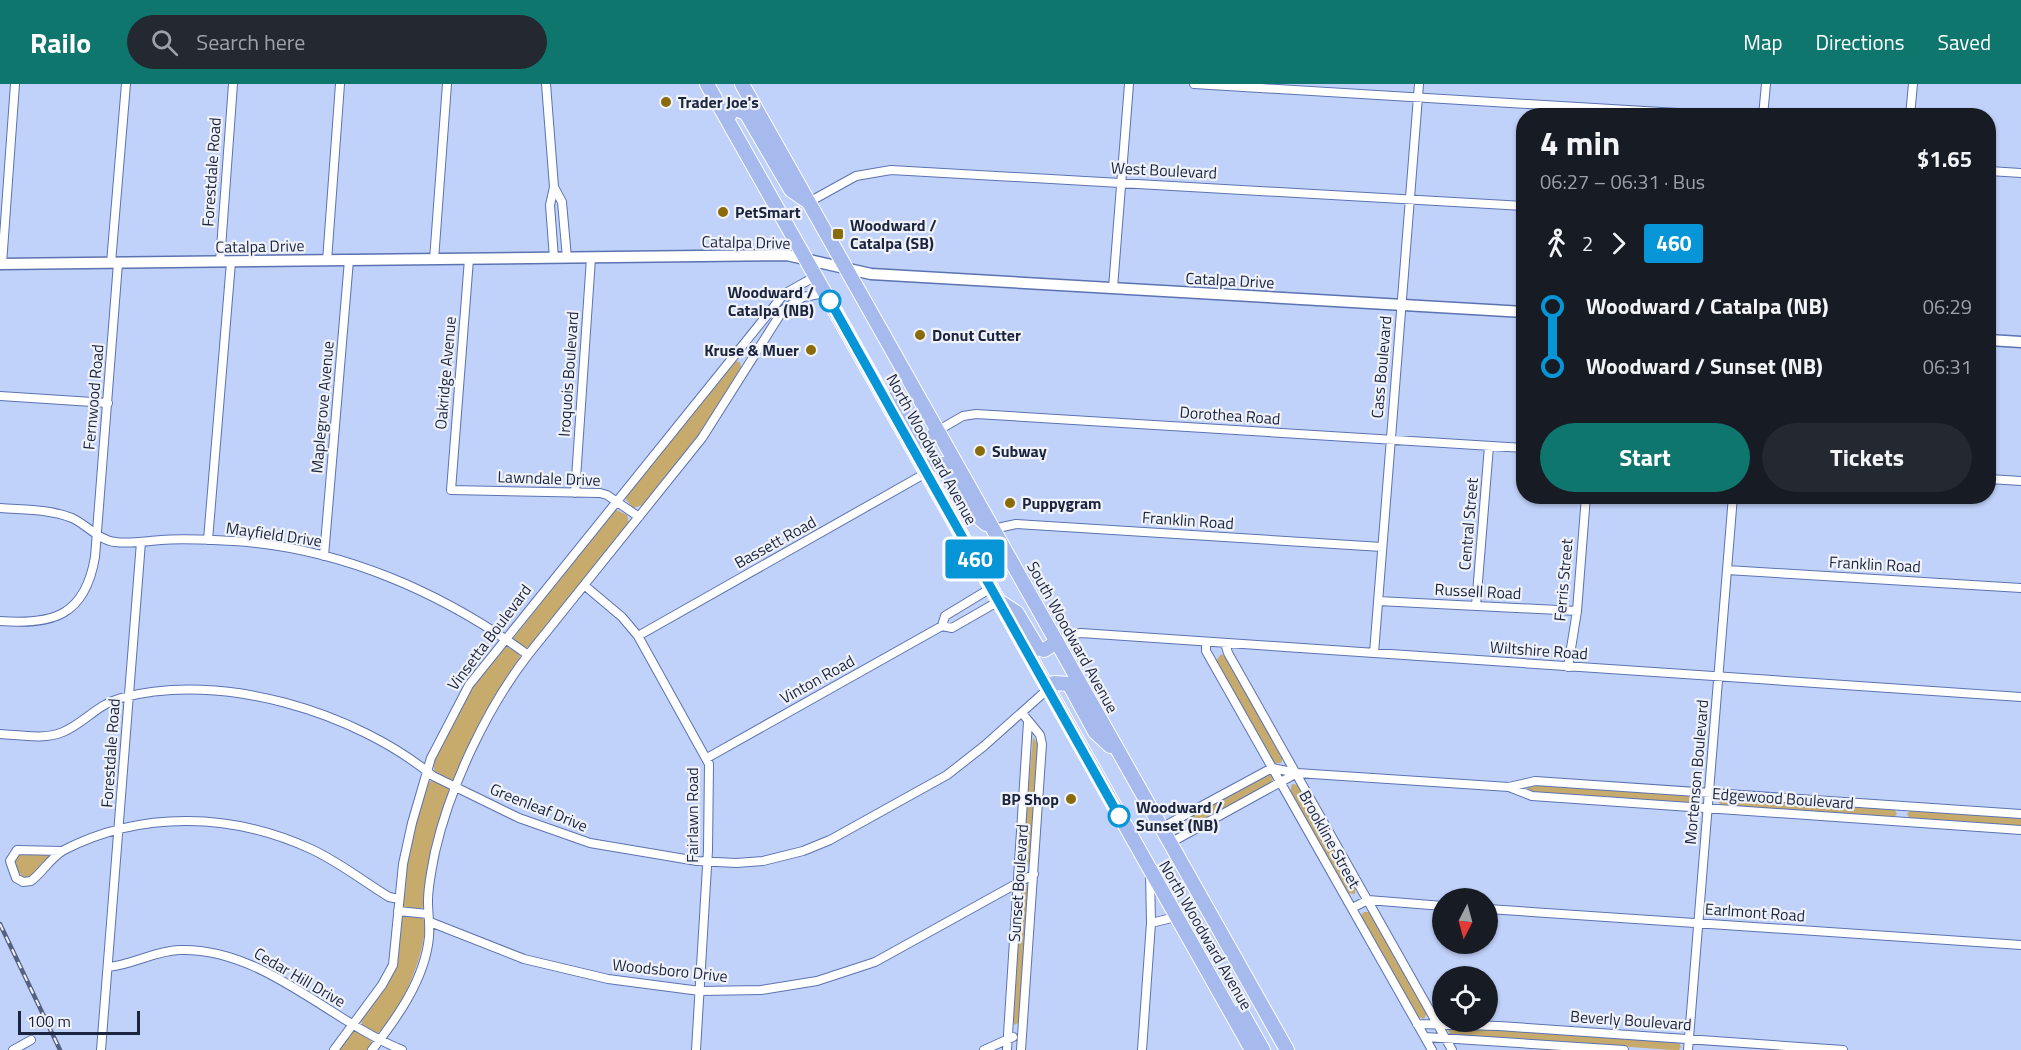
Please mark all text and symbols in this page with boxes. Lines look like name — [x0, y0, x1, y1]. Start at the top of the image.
search box — [127, 15, 547, 69]
text: Railo — [30, 21, 91, 64]
text: Search here — [196, 25, 305, 59]
icon: search — [148, 26, 181, 59]
text: Map — [1743, 26, 1783, 58]
text: Directions — [1816, 26, 1905, 58]
text: Saved — [1938, 26, 1991, 58]
place label: Trader Joe's — [678, 90, 759, 114]
marker: Trader Joe's — [659, 95, 673, 109]
street label: Forestdale Road — [195, 117, 227, 227]
text: 4 min — [1540, 118, 1620, 168]
text: $1.65 — [1917, 142, 1972, 176]
street label: West Boulevard — [1110, 155, 1218, 185]
text: 06:27 – 06:31 · Bus — [1540, 166, 1705, 197]
place label: PetSmart — [735, 200, 801, 224]
marker: PetSmart — [716, 205, 730, 219]
place label: Woodward / Catalpa (SB) — [850, 213, 937, 255]
marker: Woodward / Catalpa (SB) — [831, 227, 845, 241]
icon: walk — [1540, 227, 1573, 260]
icon: forward — [1602, 227, 1635, 260]
text: 460 — [1656, 227, 1691, 259]
text: 2 — [1582, 228, 1593, 259]
street label: Catalpa Drive — [701, 229, 791, 255]
street label: Catalpa Drive — [215, 233, 305, 259]
street label: Catalpa Drive — [1185, 266, 1275, 294]
place label: Woodward / Catalpa (NB) — [727, 280, 814, 322]
text: Woodward / Catalpa (NB) — [1586, 289, 1829, 323]
marker: Woodward / Catalpa (NB) — [819, 290, 841, 312]
text: 06:29 — [1923, 291, 1972, 322]
street label: Iroquois Boulevard — [552, 311, 584, 437]
street label: Oakridge Avenue — [428, 315, 462, 431]
street label: Cass Boulevard — [1365, 315, 1397, 419]
place label: Donut Cutter — [932, 323, 1021, 347]
marker: Donut Cutter — [913, 328, 927, 342]
place label: Kruse & Muer — [704, 338, 799, 362]
street label: Maplegrove Avenue — [304, 340, 340, 474]
street label: Fernwood Road — [76, 343, 110, 451]
marker: Kruse & Muer — [804, 343, 818, 357]
text: Woodward / Sunset (NB) — [1586, 349, 1823, 383]
text: 06:31 — [1923, 351, 1972, 382]
street label: North Woodward Avenue — [881, 369, 983, 529]
street label: Dorothea Road — [1179, 400, 1281, 430]
button: Start — [1540, 423, 1750, 492]
button: Tickets — [1762, 423, 1972, 492]
place label: Subway — [992, 439, 1047, 463]
marker: Subway — [973, 444, 987, 458]
street label: Lawndale Drive — [497, 464, 601, 492]
street label: Central Street — [1452, 476, 1484, 571]
place label: Puppygram — [1022, 491, 1102, 515]
marker: Puppygram — [1003, 496, 1017, 510]
street label: Franklin Road — [1141, 505, 1235, 535]
street label: Bassett Road — [730, 510, 820, 574]
street label: Mayfield Drive — [224, 515, 324, 553]
street label: Ferris Street — [1547, 537, 1579, 622]
line badge: 460 — [940, 540, 1010, 578]
text: 460 — [957, 543, 993, 575]
street label: Franklin Road — [1829, 550, 1921, 578]
street label: South Woodward Avenue — [1021, 557, 1125, 717]
street label: Russell Road — [1434, 577, 1522, 605]
street label: Vinsetta Boulevard — [441, 579, 537, 695]
street label: Wiltshire Road — [1489, 635, 1589, 665]
street label: Vinton Road — [775, 649, 859, 709]
street label: Forestdale Road — [94, 698, 126, 808]
street label: Mortenson Boulevard — [1678, 698, 1714, 846]
street label: Fairlawn Road — [680, 767, 704, 863]
street label: Greenleaf Drive — [486, 776, 592, 838]
street label: Edgewood Boulevard — [1711, 781, 1855, 815]
street label: Brookline Street — [1293, 786, 1367, 893]
place label: BP Shop — [1002, 787, 1059, 811]
marker: BP Shop — [1064, 792, 1078, 806]
place label: Woodward / Sunset (NB) — [1136, 795, 1223, 837]
marker: Woodward / Sunset (NB) — [1108, 805, 1130, 827]
street label: Sunset Boulevard — [1002, 823, 1034, 943]
street label: North Woodward Avenue — [1153, 856, 1259, 1014]
north arrow — [1432, 888, 1498, 954]
map controls — [1432, 888, 1498, 1032]
street label: Earlmont Road — [1704, 897, 1806, 927]
street label: Cedar Hill Drive — [250, 941, 350, 1013]
street label: Woodsboro Drive — [611, 952, 729, 988]
button: locate — [1432, 966, 1498, 1032]
street label: Beverly Boulevard — [1569, 1004, 1693, 1036]
scale bar — [18, 1008, 140, 1036]
text: 100 m — [27, 1009, 71, 1033]

